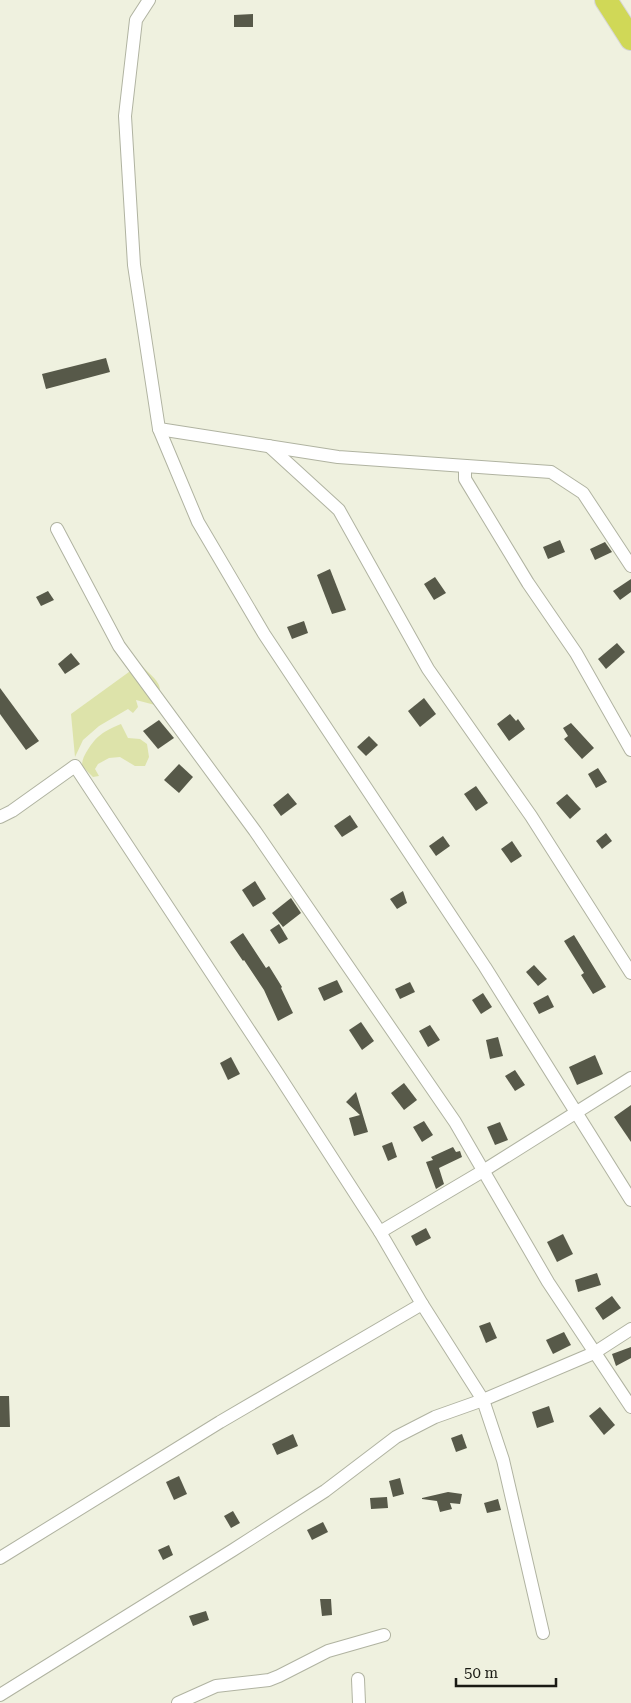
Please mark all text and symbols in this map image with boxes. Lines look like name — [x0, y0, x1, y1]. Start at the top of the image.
scale bar — [456, 1656, 556, 1688]
text: 50 m — [464, 1664, 499, 1682]

